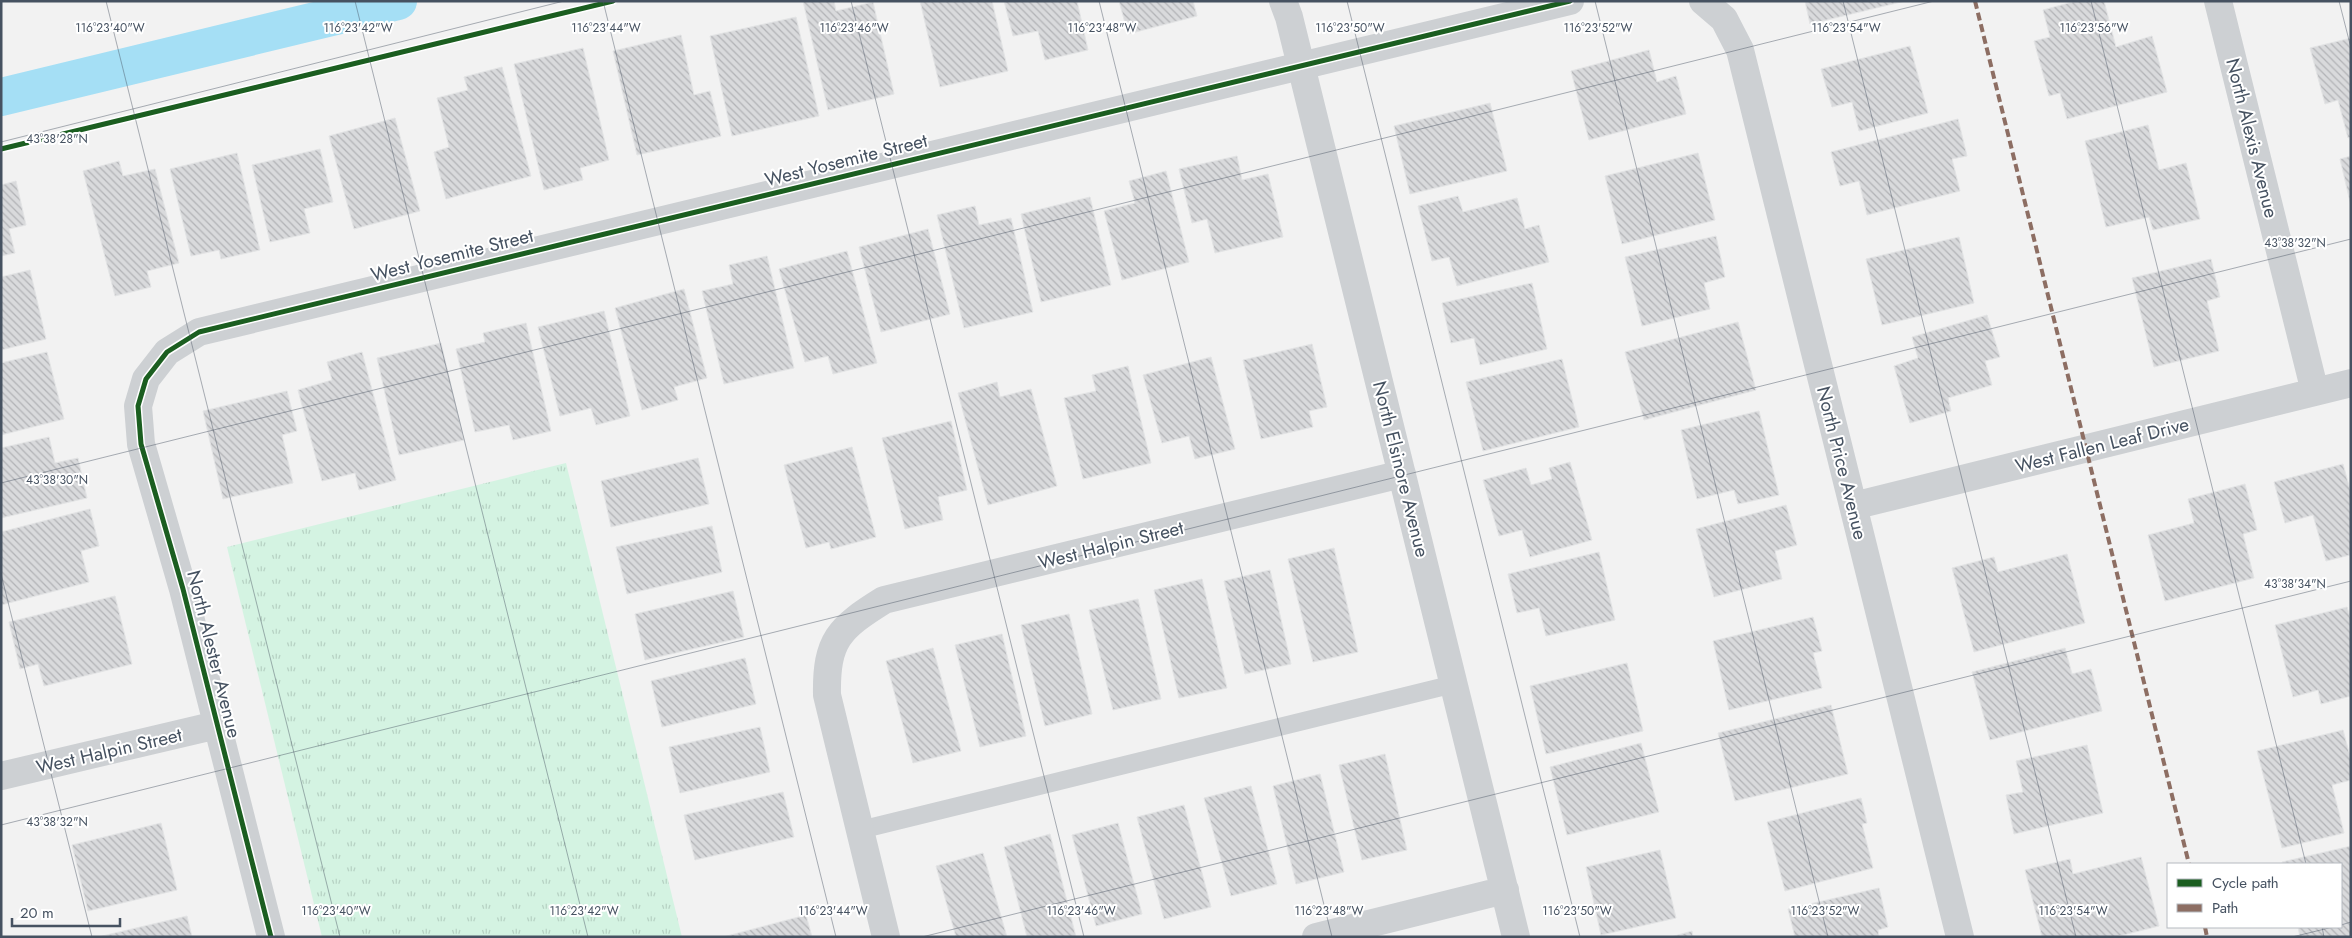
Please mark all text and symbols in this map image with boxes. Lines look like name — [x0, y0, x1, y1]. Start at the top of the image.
text: 116°23'40"W — [75, 19, 145, 37]
text: 116°23'42"W — [323, 19, 393, 37]
text: 116°23'44"W — [571, 19, 641, 37]
text: 116°23'46"W — [819, 19, 889, 37]
text: 116°23'48"W — [1068, 19, 1137, 37]
text: 116°23'50"W — [1315, 19, 1385, 37]
text: 116°23'52"W — [1564, 19, 1633, 37]
text: 116°23'54"W — [1811, 19, 1881, 37]
text: 116°23'56"W — [2060, 19, 2129, 37]
street label: North Alexis Avenue — [2219, 55, 2285, 221]
street label: West Yosemite Street — [762, 127, 931, 193]
text: 43°38'28"N — [26, 130, 88, 148]
street label: West Yosemite Street — [368, 222, 537, 288]
text: 43°38'32"N — [2264, 234, 2326, 252]
street label: North Elsinore Avenue — [1366, 378, 1436, 560]
street label: North Price Avenue — [1810, 384, 1874, 543]
street label: West Fallen Leaf Drive — [2012, 410, 2192, 480]
text: 43°38'30"N — [26, 471, 88, 489]
street label: West Halpin Street — [1036, 514, 1187, 576]
street label: North Alester Avenue — [180, 567, 248, 741]
text: 43°38'34"N — [2264, 575, 2326, 593]
street label: West Halpin Street — [33, 721, 185, 781]
text: 43°38'32"N — [26, 813, 88, 831]
legend — [2167, 863, 2342, 928]
text: Cycle path — [2212, 872, 2279, 894]
scale bar — [12, 896, 120, 928]
text: Path — [2212, 897, 2238, 919]
text: 20 m — [20, 902, 54, 924]
text: 116°23'40"W — [301, 902, 371, 920]
text: 116°23'42"W — [549, 902, 619, 920]
text: 116°23'44"W — [798, 902, 868, 920]
text: 116°23'46"W — [1046, 902, 1116, 920]
text: 116°23'48"W — [1295, 902, 1364, 920]
text: 116°23'50"W — [1542, 902, 1612, 920]
text: 116°23'52"W — [1791, 902, 1860, 920]
text: 116°23'54"W — [2038, 902, 2108, 920]

